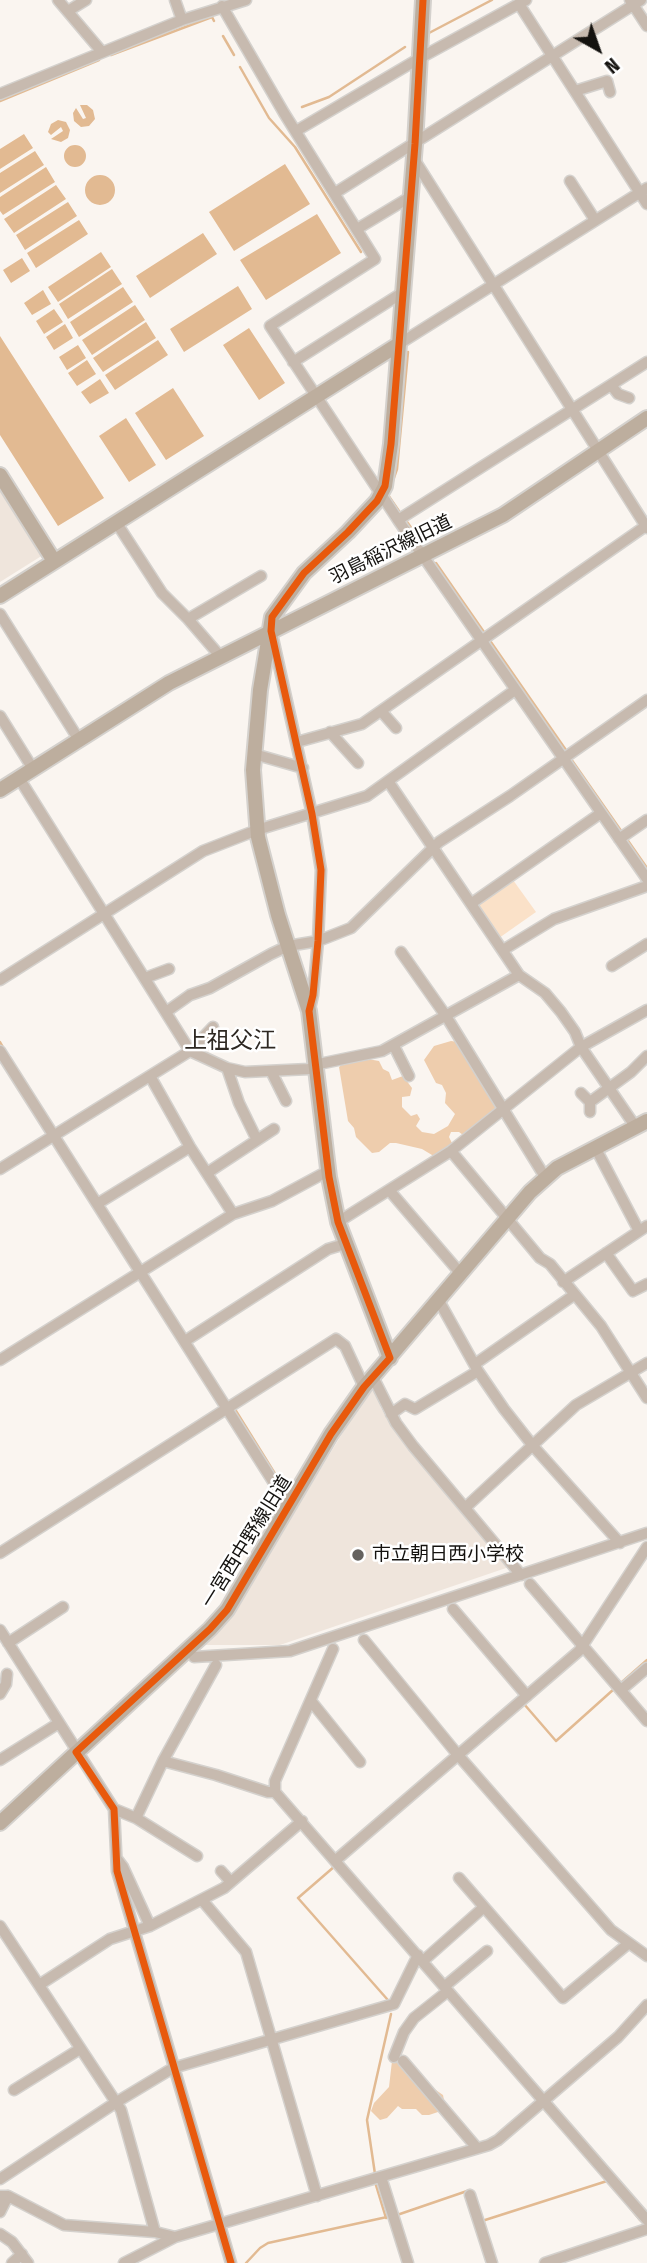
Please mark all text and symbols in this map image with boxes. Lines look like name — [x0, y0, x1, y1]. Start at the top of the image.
north arrow — [563, 14, 633, 84]
text: N — [600, 53, 624, 78]
street label: 羽島稲沢線旧道 — [326, 511, 456, 589]
district label: 上祖父江 — [184, 1028, 276, 1056]
street label: 一宮西中野線旧道 — [197, 1472, 297, 1612]
place label: 市立朝日西小学校 — [372, 1544, 524, 1566]
marker: 市立朝日西小学校 — [350, 1547, 366, 1563]

